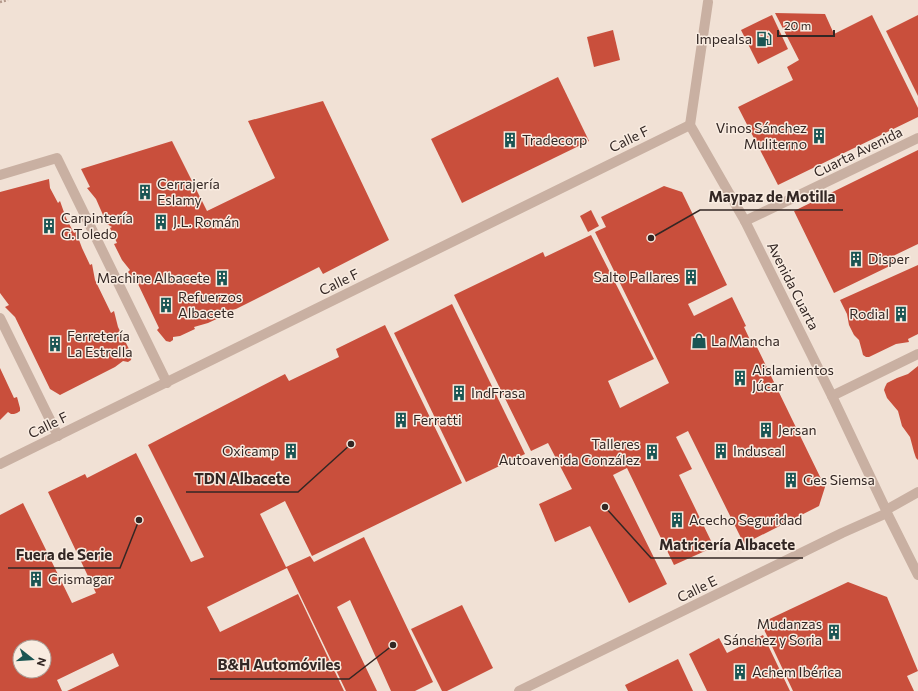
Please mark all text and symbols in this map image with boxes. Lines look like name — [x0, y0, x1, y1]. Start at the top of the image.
scale bar — [778, 12, 834, 38]
text: 20 m — [784, 18, 811, 32]
place label: Impealsa — [696, 30, 752, 47]
fuel station icon: Impealsa — [755, 30, 773, 48]
place label: Vinos Sánchez Muliterno — [716, 119, 807, 152]
street label: Calle F — [606, 122, 651, 155]
street label: Cuarta Avenida — [811, 123, 905, 180]
building icon: Vinos Sánchez Muliterno — [810, 127, 828, 145]
building icon: Tradecorp — [501, 131, 519, 149]
place label: Tradecorp — [522, 131, 587, 148]
place label: Cerrajería Eslamy — [157, 175, 220, 208]
building icon: Cerrajería Eslamy — [136, 183, 154, 201]
callout: Maypaz de Motilla — [700, 183, 843, 210]
text: Maypaz de Motilla — [708, 187, 836, 205]
place label: Carpintería G.Toledo — [61, 209, 133, 242]
building icon: J.L. Román — [152, 213, 170, 231]
place label: J.L. Román — [173, 213, 239, 230]
building icon: Carpintería G.Toledo — [40, 217, 58, 235]
street label: Avenida Cuarta — [764, 239, 823, 333]
building icon: Disper — [847, 250, 865, 268]
place label: Disper — [868, 250, 910, 267]
street label: Calle F — [316, 265, 361, 298]
place label: Salto Pallares — [594, 268, 679, 285]
building icon: Salto Pallares — [682, 268, 700, 286]
place label: Machine Albacete — [97, 269, 210, 286]
building icon: Machine Albacete — [213, 269, 231, 287]
place label: Refuerzos Albacete — [178, 288, 242, 321]
building icon: Refuerzos Albacete — [157, 296, 175, 314]
place label: Rodial — [849, 305, 889, 322]
building icon: Rodial — [892, 305, 910, 323]
place label: Ferretería La Estrella — [67, 327, 133, 360]
shop icon: La Mancha — [690, 332, 708, 350]
place label: La Mancha — [711, 332, 780, 349]
building icon: Ferretería La Estrella — [46, 335, 64, 353]
place label: Aislamientos Júcar — [752, 361, 834, 394]
building icon: Aislamientos Júcar — [731, 369, 749, 387]
building icon: IndFrasa — [450, 384, 468, 402]
place label: IndFrasa — [471, 384, 525, 401]
street label: Calle F — [25, 408, 70, 441]
building icon: Ferratti — [392, 411, 410, 429]
place label: Ferratti — [413, 411, 462, 428]
building icon: Jersan — [757, 421, 775, 439]
place label: Jersan — [778, 421, 817, 438]
place label: Talleres Autoavenida González — [499, 435, 640, 468]
place label: Oxicamp — [222, 442, 279, 459]
building icon: Oxicamp — [282, 442, 300, 460]
building icon: Induscal — [712, 442, 730, 460]
place label: Induscal — [733, 442, 785, 459]
building icon: Talleres Autoavenida González — [643, 443, 661, 461]
callout: TDN Albacete — [186, 465, 298, 492]
text: TDN Albacete — [194, 469, 290, 487]
building icon: Ges Siemsa — [782, 471, 800, 489]
place label: Ges Siemsa — [803, 471, 875, 488]
building icon: Acecho Seguridad — [668, 511, 686, 529]
place label: Acecho Seguridad — [689, 511, 802, 528]
callout: Matricería Albacete — [651, 531, 803, 558]
text: Matricería Albacete — [659, 535, 795, 553]
callout: Fuera de Serie — [8, 541, 120, 568]
text: Fuera de Serie — [16, 545, 112, 563]
building icon: Crismagar — [27, 570, 45, 588]
place label: Crismagar — [48, 570, 113, 587]
street label: Calle E — [674, 572, 720, 605]
place label: Mudanzas Sánchez y Soria — [724, 615, 822, 648]
building icon: Mudanzas Sánchez y Soria — [825, 623, 843, 641]
north arrow — [12, 639, 52, 679]
callout: B&H Automóviles — [210, 652, 349, 679]
text: B&H Automóviles — [218, 655, 340, 673]
text: N — [35, 656, 49, 668]
building icon: Achem Ibérica — [731, 663, 749, 681]
place label: Achem Ibérica — [752, 663, 842, 680]

